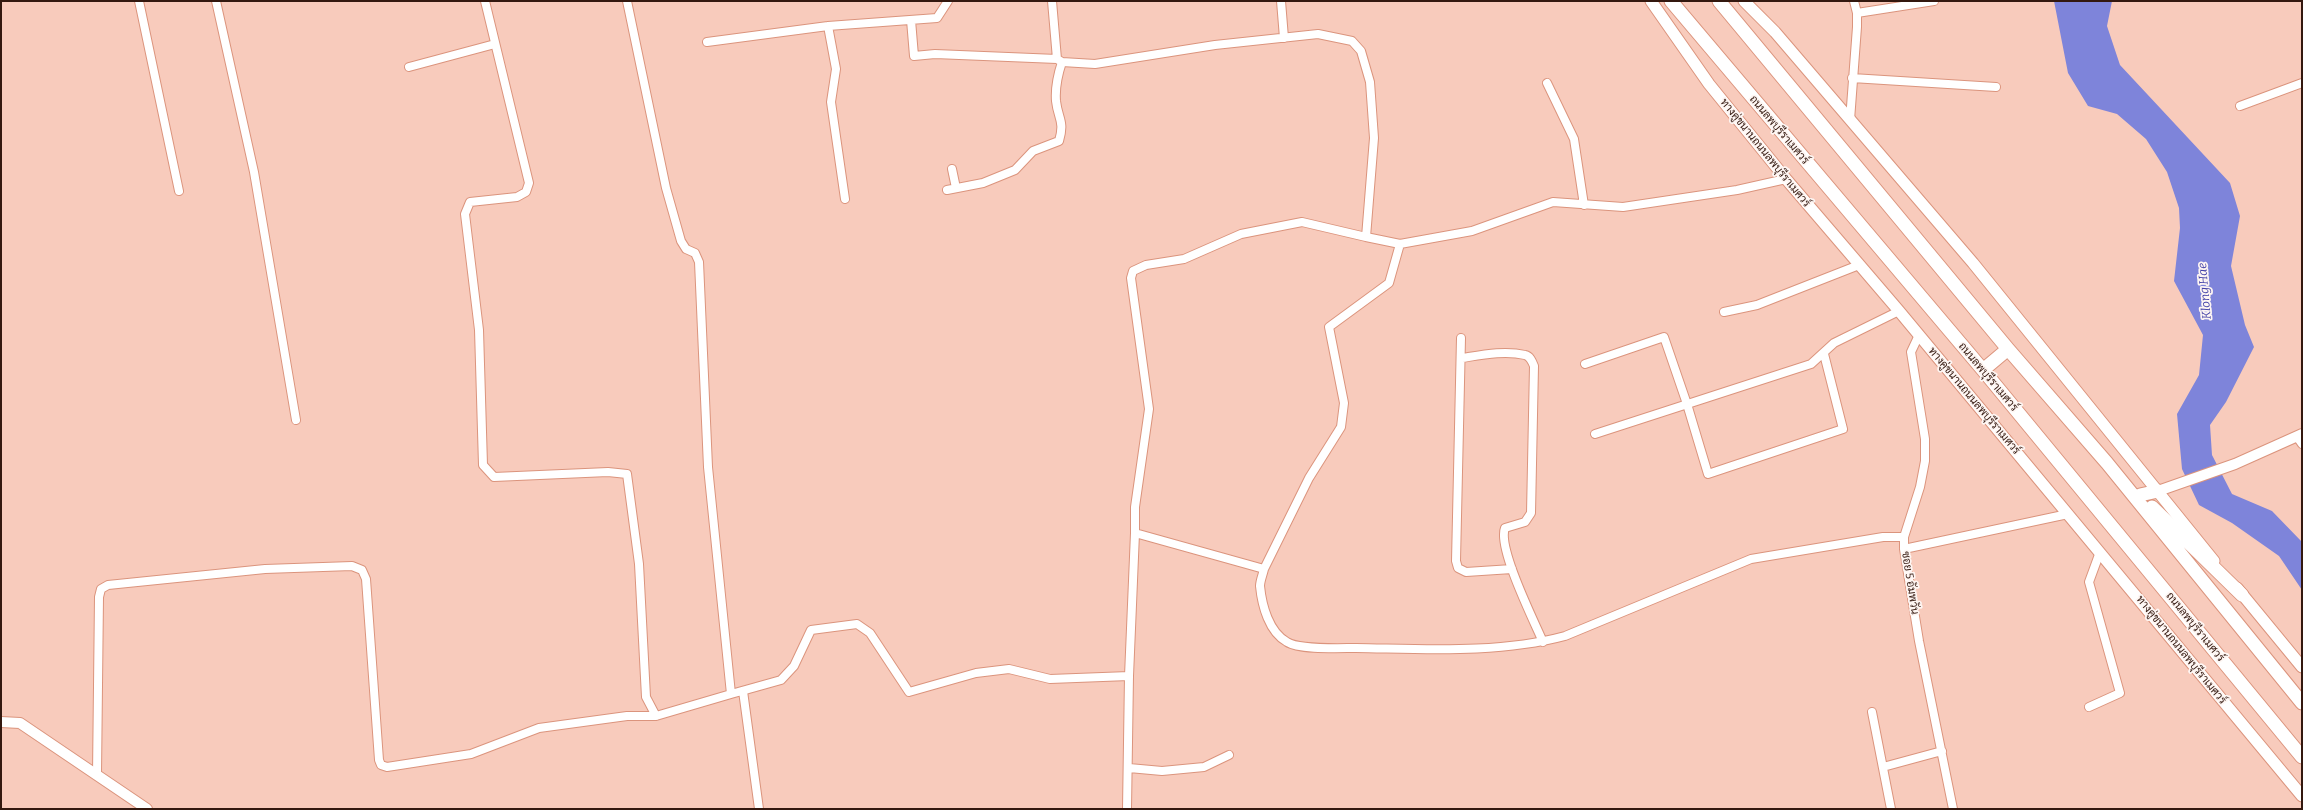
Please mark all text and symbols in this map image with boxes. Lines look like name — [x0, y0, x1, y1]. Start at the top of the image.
street label: ถนนลพบุรีราเมศวร์ — [1746, 93, 1812, 167]
street label: ทางคู่ขนานถนนลพบุรีราเมศวร์ — [1717, 96, 1813, 210]
water label: Klong Hae — [2195, 262, 2215, 320]
street label: ถนนลพบุรีราเมศวร์ — [1955, 340, 2021, 414]
street label: ทางคู่ขนานถนนลพบุรีราเมศวร์ — [1925, 345, 2023, 457]
street label: ซอย 5 อัมพวัน — [1899, 551, 1921, 615]
street label: ถนนลพบุรีราเมศวร์ — [2163, 590, 2227, 664]
street label: ทางคู่ขนานถนนลพบุรีราเมศวร์ — [2133, 593, 2229, 707]

